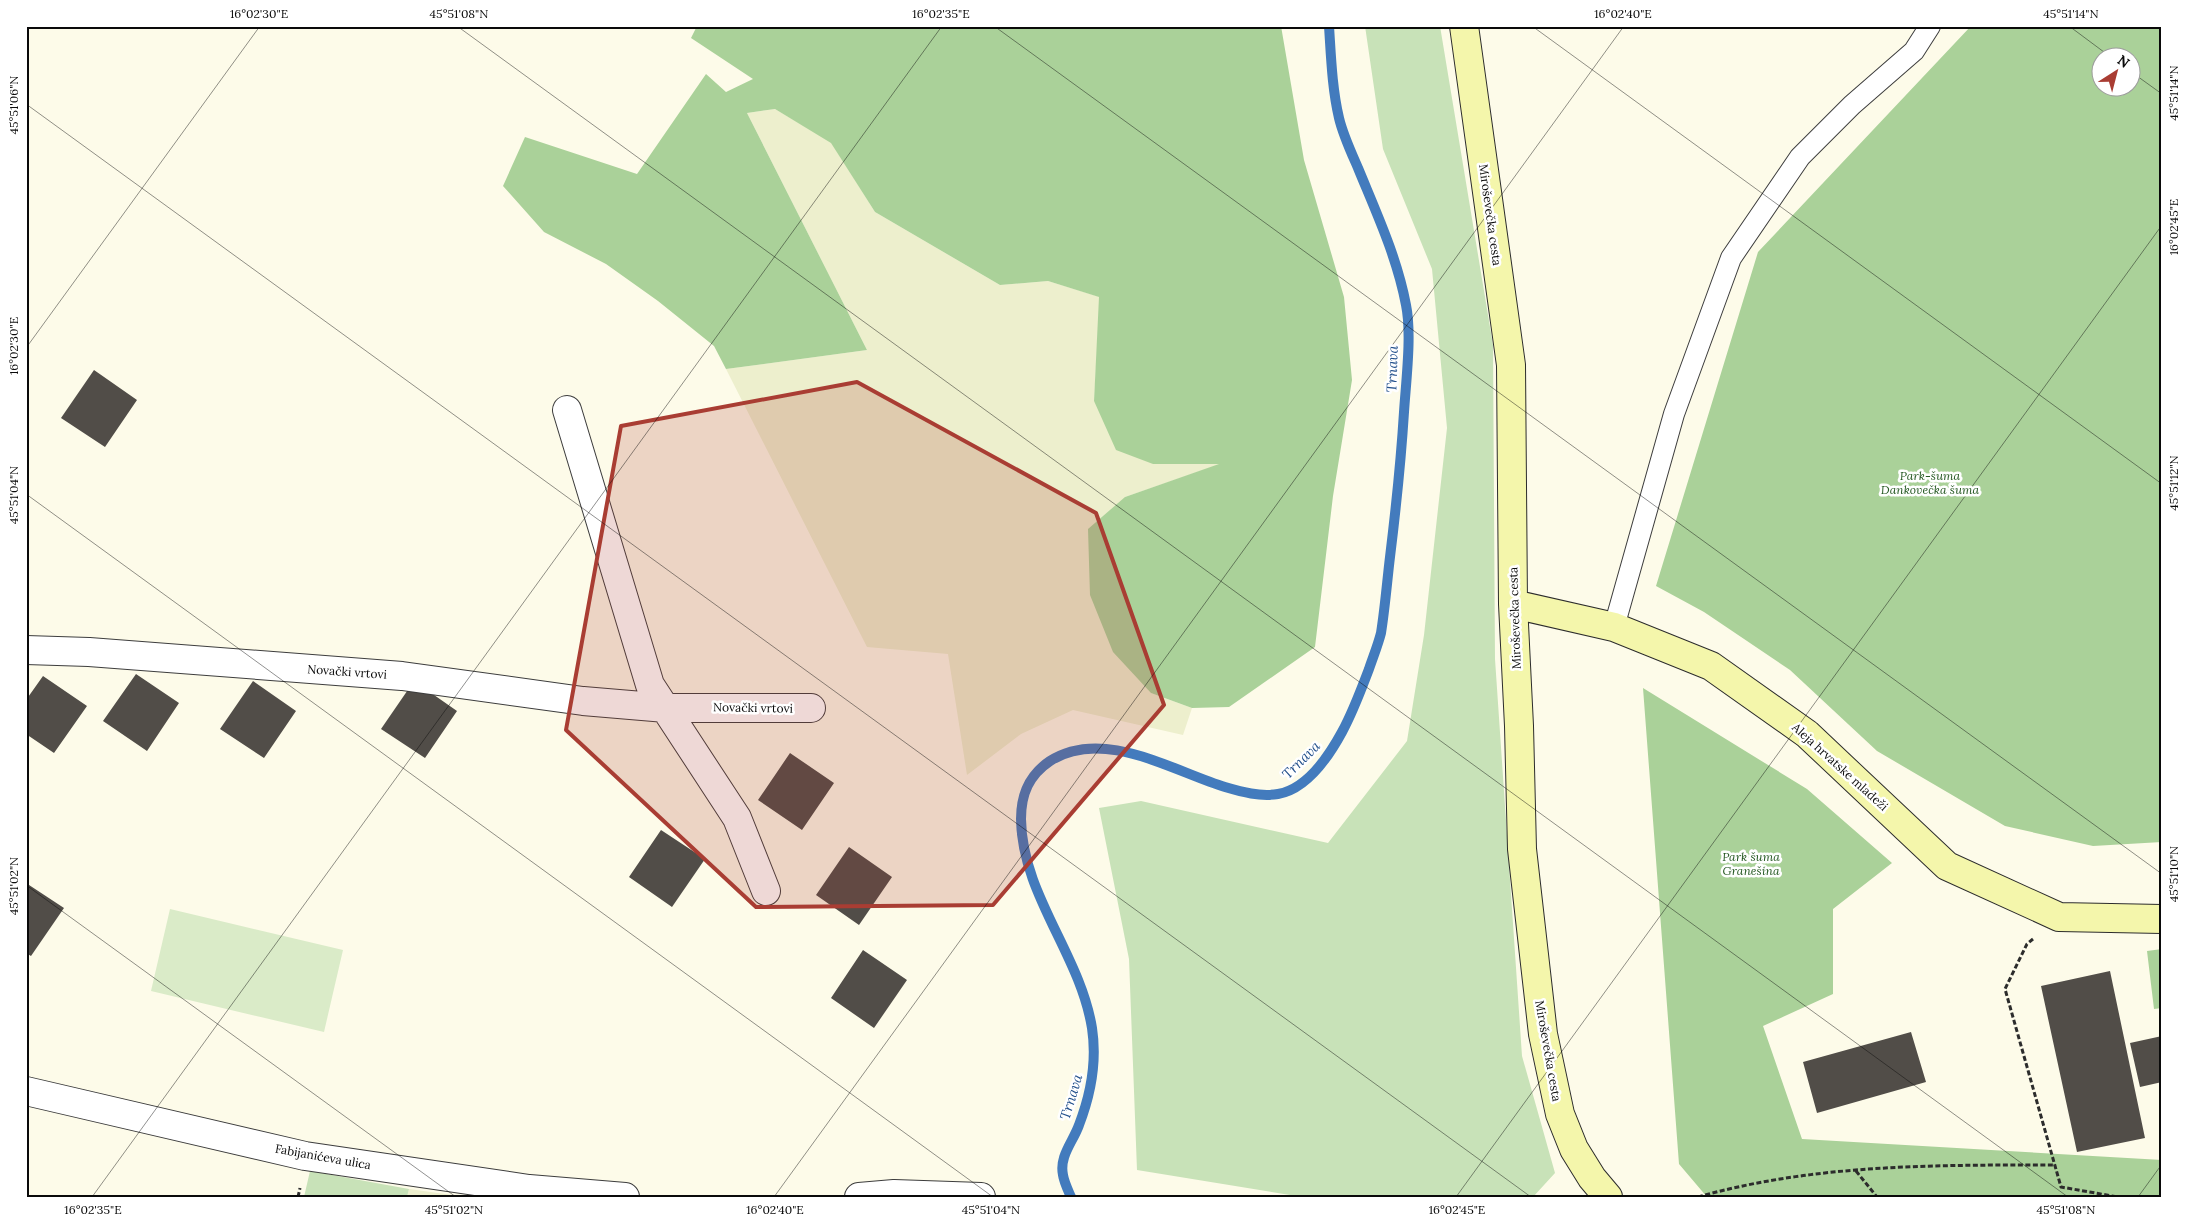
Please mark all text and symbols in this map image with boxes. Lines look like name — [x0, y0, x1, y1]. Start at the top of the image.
text: 16°02'30"E — [230, 6, 288, 21]
text: 45°51'08"N — [430, 6, 488, 21]
text: 16°02'35"E — [912, 6, 970, 21]
text: 16°02'40"E — [1594, 6, 1652, 21]
text: 45°51'14"N — [2043, 6, 2099, 21]
north arrow — [2090, 48, 2140, 98]
text: N — [2114, 51, 2133, 72]
text: 45°51'14"N — [2166, 65, 2181, 121]
text: 45°51'06"N — [6, 76, 21, 135]
street label: Miroševečka cesta — [1476, 163, 1505, 267]
text: 16°02'45"E — [2166, 199, 2181, 255]
text: 16°02'30"E — [6, 317, 21, 375]
water label: Trnava — [1382, 345, 1402, 393]
text: 45°51'12"N — [2166, 455, 2181, 511]
text: 45°51'04"N — [6, 466, 21, 524]
park label: Park-šuma Dankovečka šuma — [1881, 468, 1980, 497]
street label: Miroševečka cesta — [1505, 567, 1524, 669]
street label: Novački vrtovi — [307, 661, 387, 682]
street label: Novački vrtovi — [713, 699, 793, 716]
street label: Aleja hrvatske mladeži — [1789, 719, 1891, 814]
water label: Trnava — [1278, 737, 1324, 783]
text: 45°51'10"N — [2166, 846, 2181, 902]
park label: Park šuma Granešina — [1722, 849, 1780, 878]
text: 45°51'02"N — [6, 857, 21, 915]
street label: Miroševečka cesta — [1532, 999, 1565, 1103]
water label: Trnava — [1056, 1072, 1087, 1122]
street label: Fabijanićeva ulica — [274, 1141, 372, 1172]
text: 16°02'35"E — [64, 1202, 122, 1217]
text: 45°51'02"N — [425, 1202, 483, 1217]
text: 16°02'40"E — [746, 1202, 804, 1217]
text: 45°51'04"N — [962, 1202, 1020, 1217]
text: 16°02'45"E — [1429, 1202, 1485, 1217]
text: 45°51'08"N — [2037, 1202, 2095, 1217]

